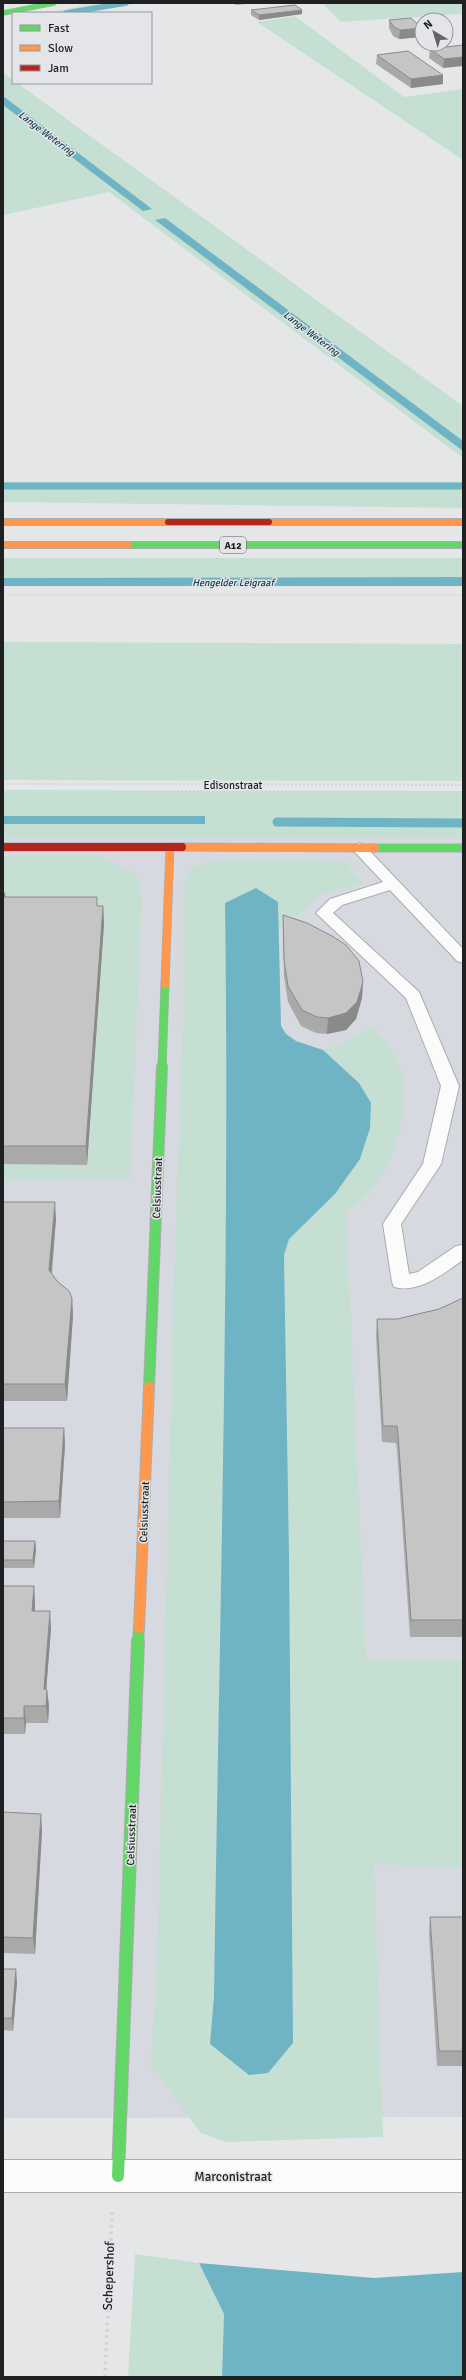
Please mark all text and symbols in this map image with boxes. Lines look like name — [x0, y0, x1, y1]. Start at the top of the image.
legend — [12, 12, 152, 84]
north arrow — [414, 12, 454, 52]
text: N — [421, 17, 435, 32]
text: Fast — [48, 21, 69, 36]
text: Slow — [48, 41, 73, 56]
text: Jam — [48, 61, 69, 76]
water label: Lange Wetering — [16, 109, 77, 159]
water label: Lange Wetering — [281, 309, 342, 359]
road number: A12 — [220, 537, 246, 553]
water label: Hengelder Leigraaf — [192, 577, 276, 589]
street label: Edisonstraat — [204, 779, 263, 792]
street label: Celsiusstraat — [150, 1157, 165, 1219]
street label: Celsiusstraat — [137, 1481, 152, 1543]
street label: Celsiusstraat — [124, 1804, 139, 1866]
street label: Marconistraat — [194, 2169, 272, 2185]
street label: Schepershof — [100, 2241, 118, 2311]

